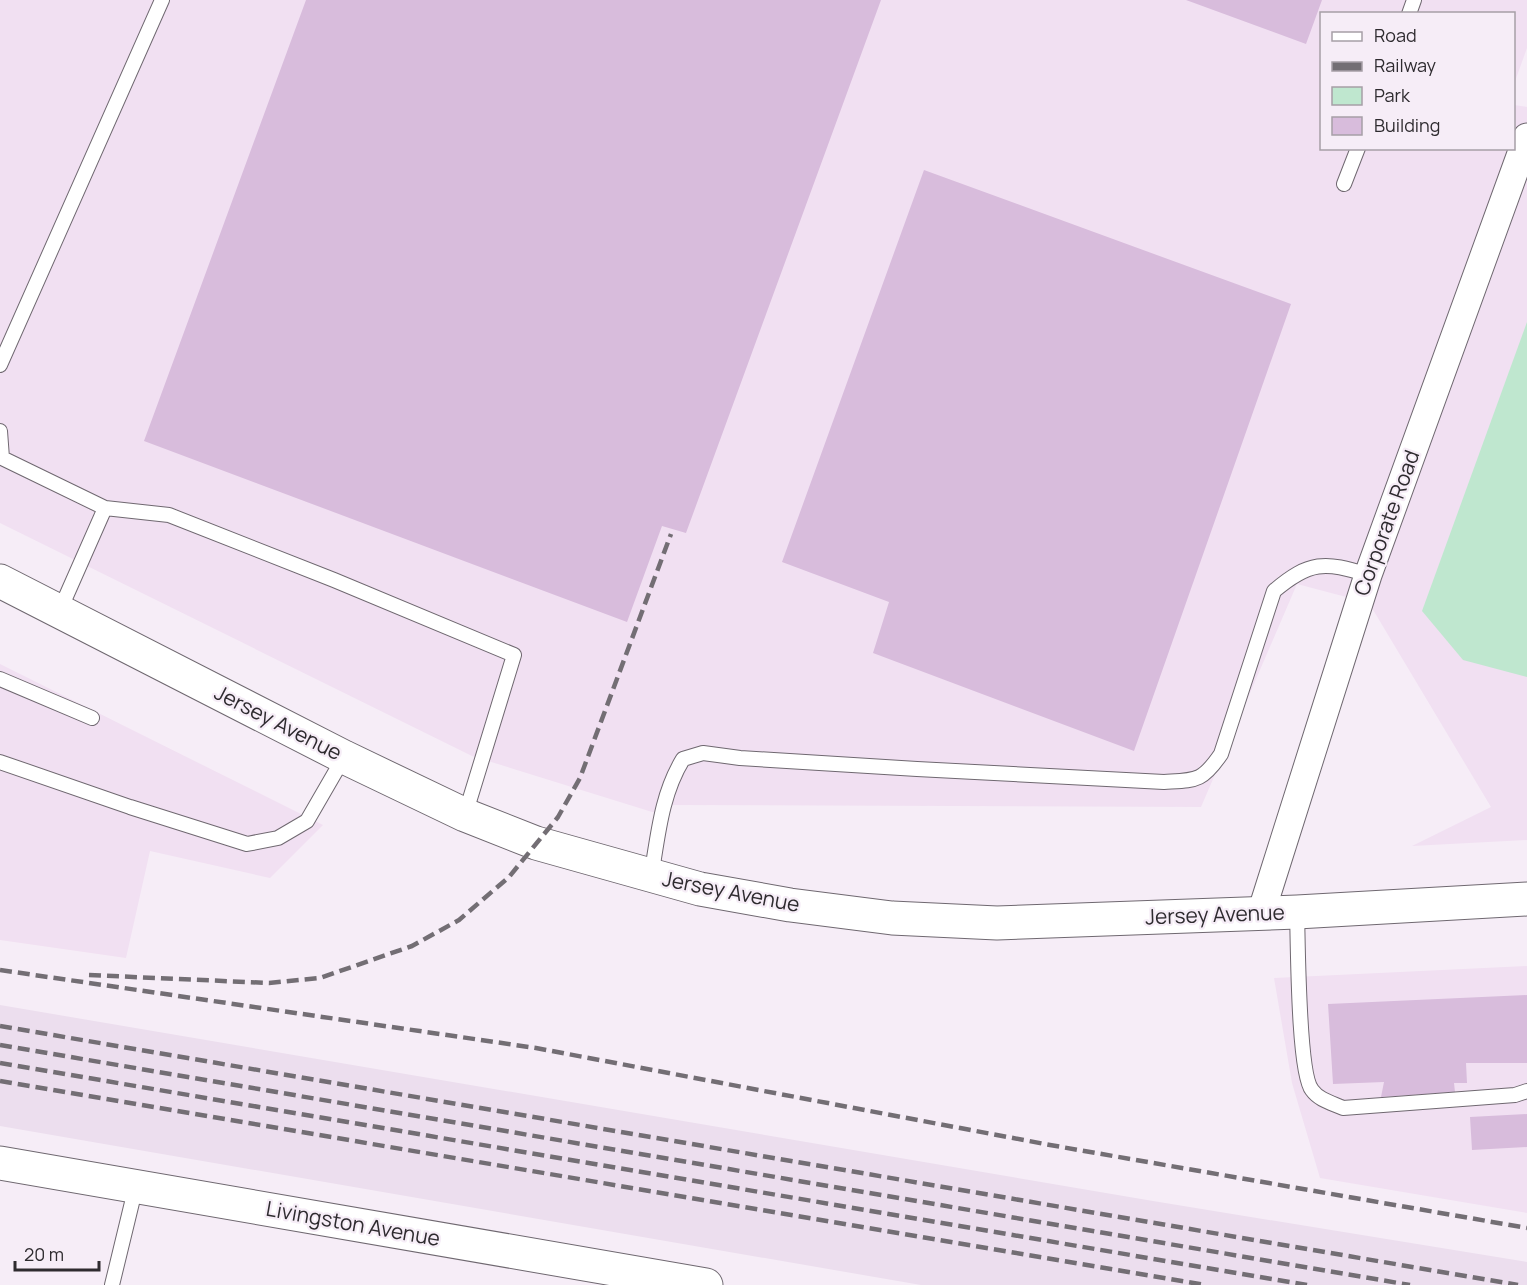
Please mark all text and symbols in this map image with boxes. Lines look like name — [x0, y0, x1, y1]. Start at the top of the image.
legend — [1320, 12, 1515, 150]
text: Road — [1374, 23, 1417, 47]
text: Railway — [1374, 53, 1436, 77]
text: Park — [1374, 83, 1411, 107]
text: Building — [1374, 113, 1440, 137]
street label: Corporate Road — [1347, 446, 1425, 599]
street label: Jersey Avenue — [210, 678, 347, 766]
street label: Jersey Avenue — [660, 864, 802, 918]
street label: Jersey Avenue — [1145, 898, 1285, 930]
street label: Livingston Avenue — [264, 1194, 442, 1252]
scale bar — [15, 1234, 99, 1272]
text: 20 m — [24, 1242, 64, 1266]

